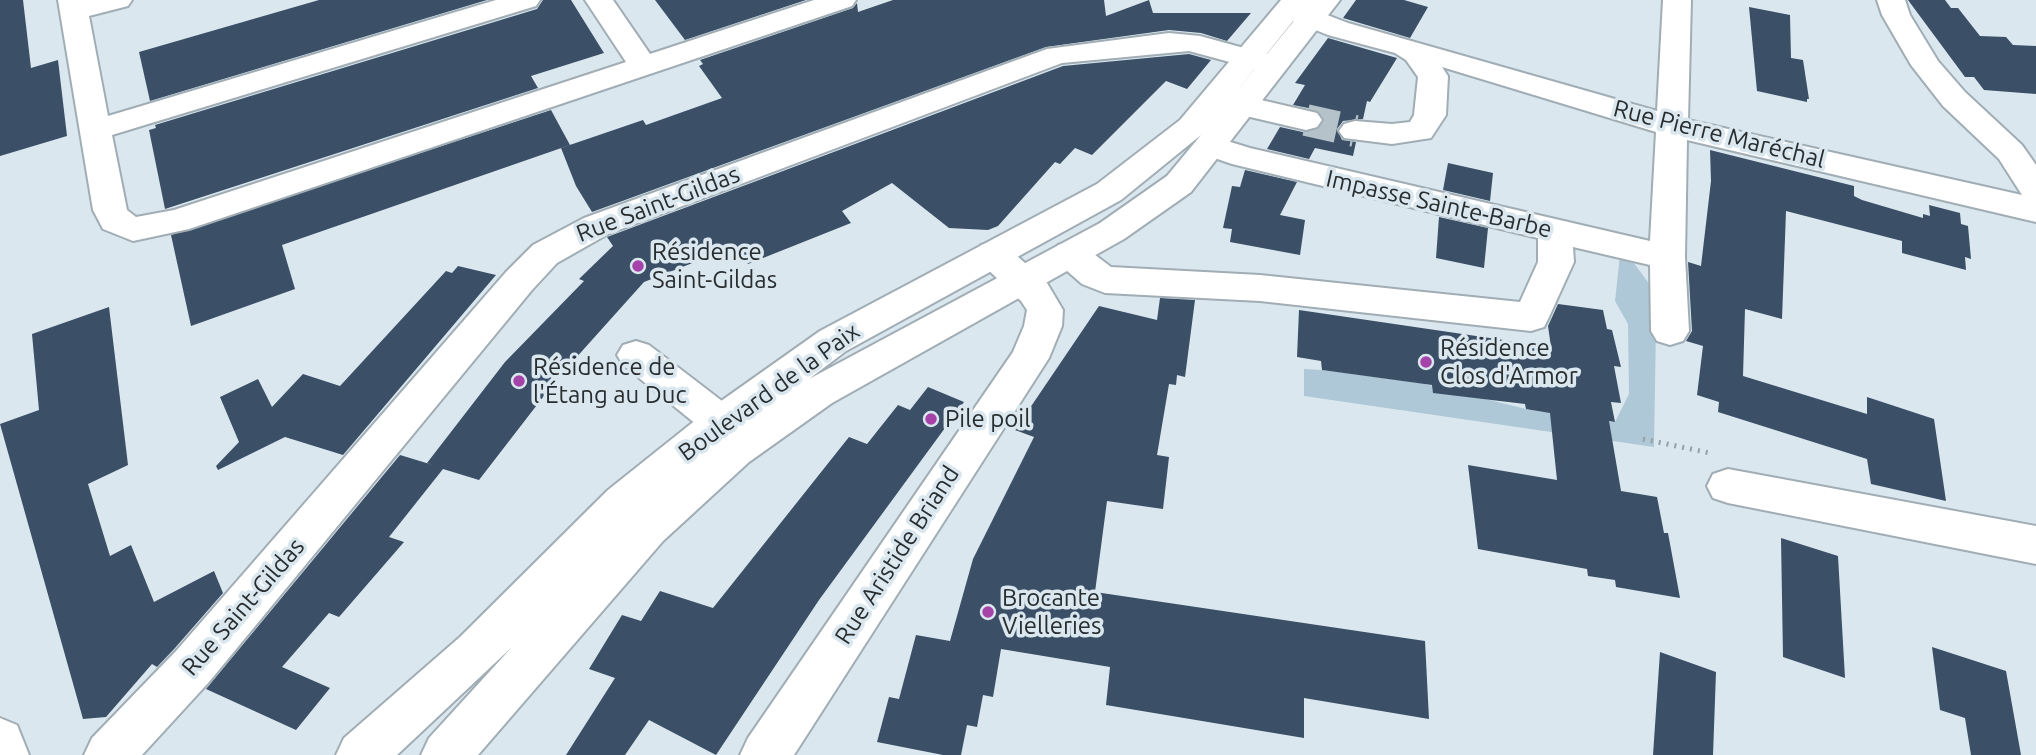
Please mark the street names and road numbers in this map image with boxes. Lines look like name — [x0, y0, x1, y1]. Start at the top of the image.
street label: Rue Pierre Maréchal — [1610, 94, 1828, 174]
street label: Rue Saint-Gildas — [572, 160, 744, 248]
street label: Impasse Sainte-Barbe — [1323, 164, 1555, 244]
street label: Boulevard de la Paix — [673, 317, 865, 467]
street label: Rue Aristide Briand — [829, 461, 965, 649]
street label: Rue Saint-Gildas — [176, 532, 310, 682]

